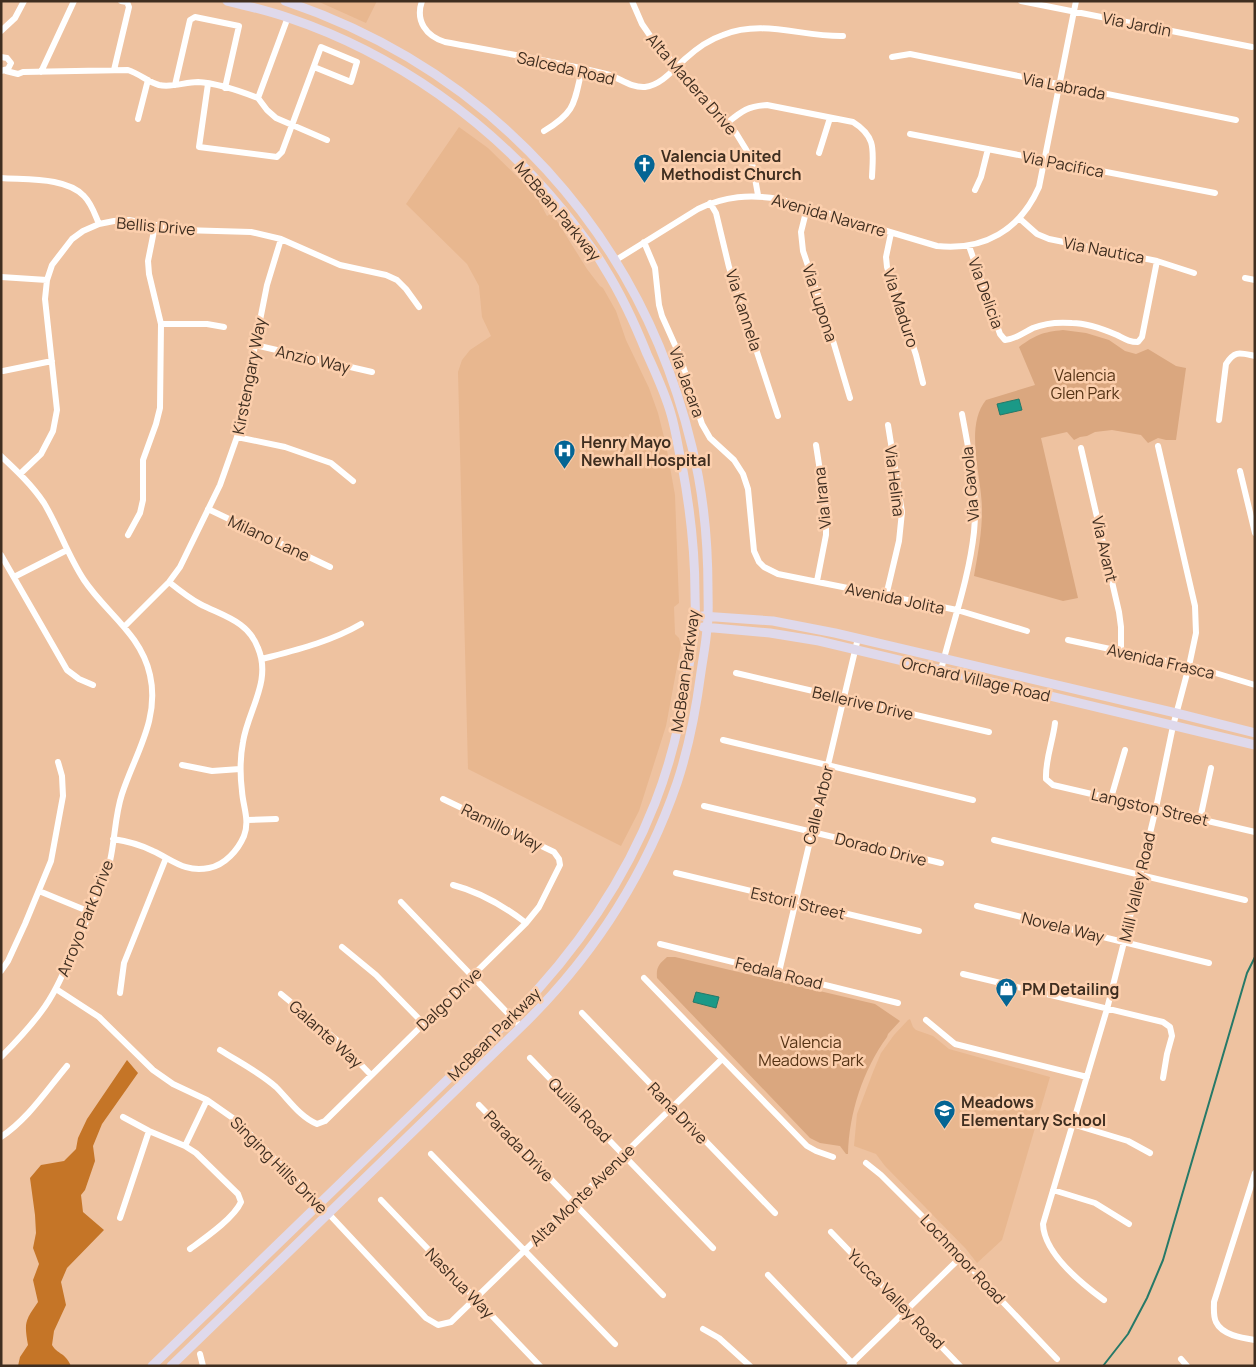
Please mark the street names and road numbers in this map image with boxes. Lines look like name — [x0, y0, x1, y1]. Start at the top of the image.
street label: Via Jardin — [1101, 7, 1173, 41]
street label: Alta Madera Drive — [642, 28, 742, 140]
street label: Salceda Road — [515, 46, 617, 90]
street label: Via Labrada — [1020, 67, 1108, 105]
street label: Via Pacifica — [1020, 145, 1106, 183]
street label: McBean Parkway — [510, 157, 606, 266]
street label: Avenida Navarre — [769, 188, 889, 242]
street label: Bellis Drive — [116, 212, 196, 240]
street label: Via Nautica — [1061, 231, 1147, 269]
street label: Via Delicia — [963, 254, 1009, 332]
street label: Via Lupona — [797, 261, 843, 345]
street label: Via Kannela — [720, 266, 768, 354]
street label: Via Maduro — [878, 266, 924, 350]
street label: Kirstengary Way — [227, 315, 271, 436]
street label: Anzio Way — [274, 340, 353, 378]
street label: Via Jacara — [664, 344, 710, 420]
street label: Via Helina — [880, 444, 910, 518]
street label: Via Gavola — [956, 446, 984, 522]
street label: Via Irana — [808, 466, 836, 530]
street label: Milano Lane — [225, 509, 313, 567]
street label: Via Avant — [1087, 514, 1123, 584]
street label: Avenida Jolita — [843, 577, 947, 619]
street label: McBean Parkway — [666, 608, 705, 734]
street label: Avenida Frasca — [1105, 638, 1217, 684]
street label: Orchard Village Road — [899, 651, 1053, 707]
street label: Bellerive Drive — [810, 681, 916, 725]
street label: Calle Arbor — [798, 763, 839, 847]
street label: Langston Street — [1089, 783, 1211, 831]
street label: Ramillo Way — [458, 798, 547, 856]
street label: Dorado Drive — [833, 827, 929, 871]
street label: Mill Valley Road — [1114, 830, 1160, 944]
street label: Arroyo Park Drive — [52, 856, 118, 980]
street label: Estoril Street — [749, 881, 847, 925]
street label: Novela Way — [1019, 906, 1107, 948]
street label: Fedala Road — [733, 952, 825, 994]
street label: Dalgo Drive — [412, 962, 486, 1036]
street label: McBean Parkway — [443, 982, 546, 1085]
street label: Galante Way — [284, 995, 368, 1073]
street label: Quilla Road — [544, 1073, 616, 1147]
street label: Rana Drive — [643, 1077, 713, 1149]
street label: Parada Drive — [479, 1105, 559, 1187]
street label: Singing Hills Drive — [225, 1111, 333, 1219]
street label: Alta Monte Avenue — [525, 1139, 639, 1251]
street label: Lochmoor Road — [916, 1209, 1010, 1309]
street label: Nashua Way — [421, 1243, 500, 1324]
street label: Yucca Valley Road — [842, 1244, 950, 1354]

